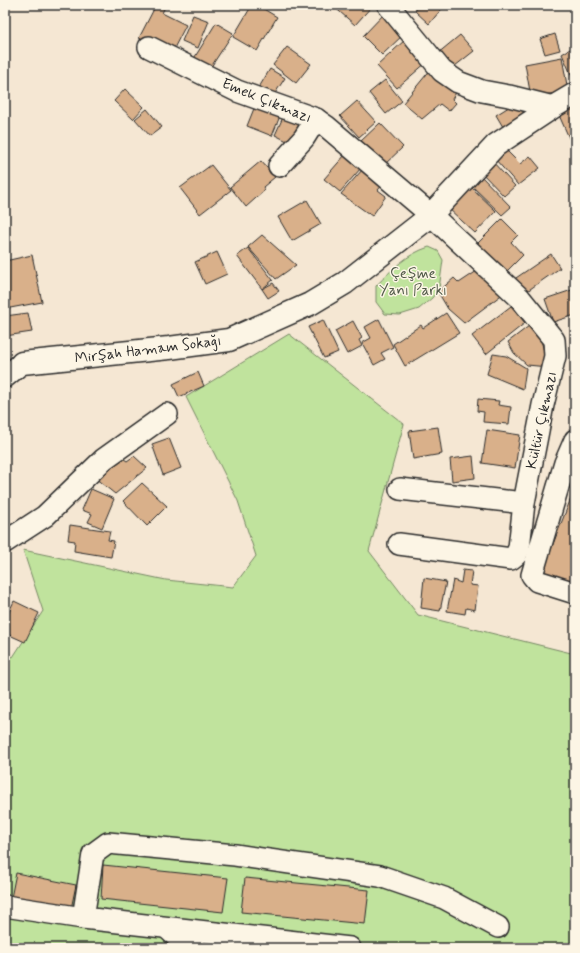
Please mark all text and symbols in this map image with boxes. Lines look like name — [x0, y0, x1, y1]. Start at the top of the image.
street label: Emek Çıkmazı — [219, 74, 315, 128]
park label: Çeşme Yanı Parkı — [379, 264, 447, 301]
street label: Mirşah Hamam Sokağı — [74, 331, 223, 369]
street label: Kültür Çıkmazı — [522, 369, 562, 471]

